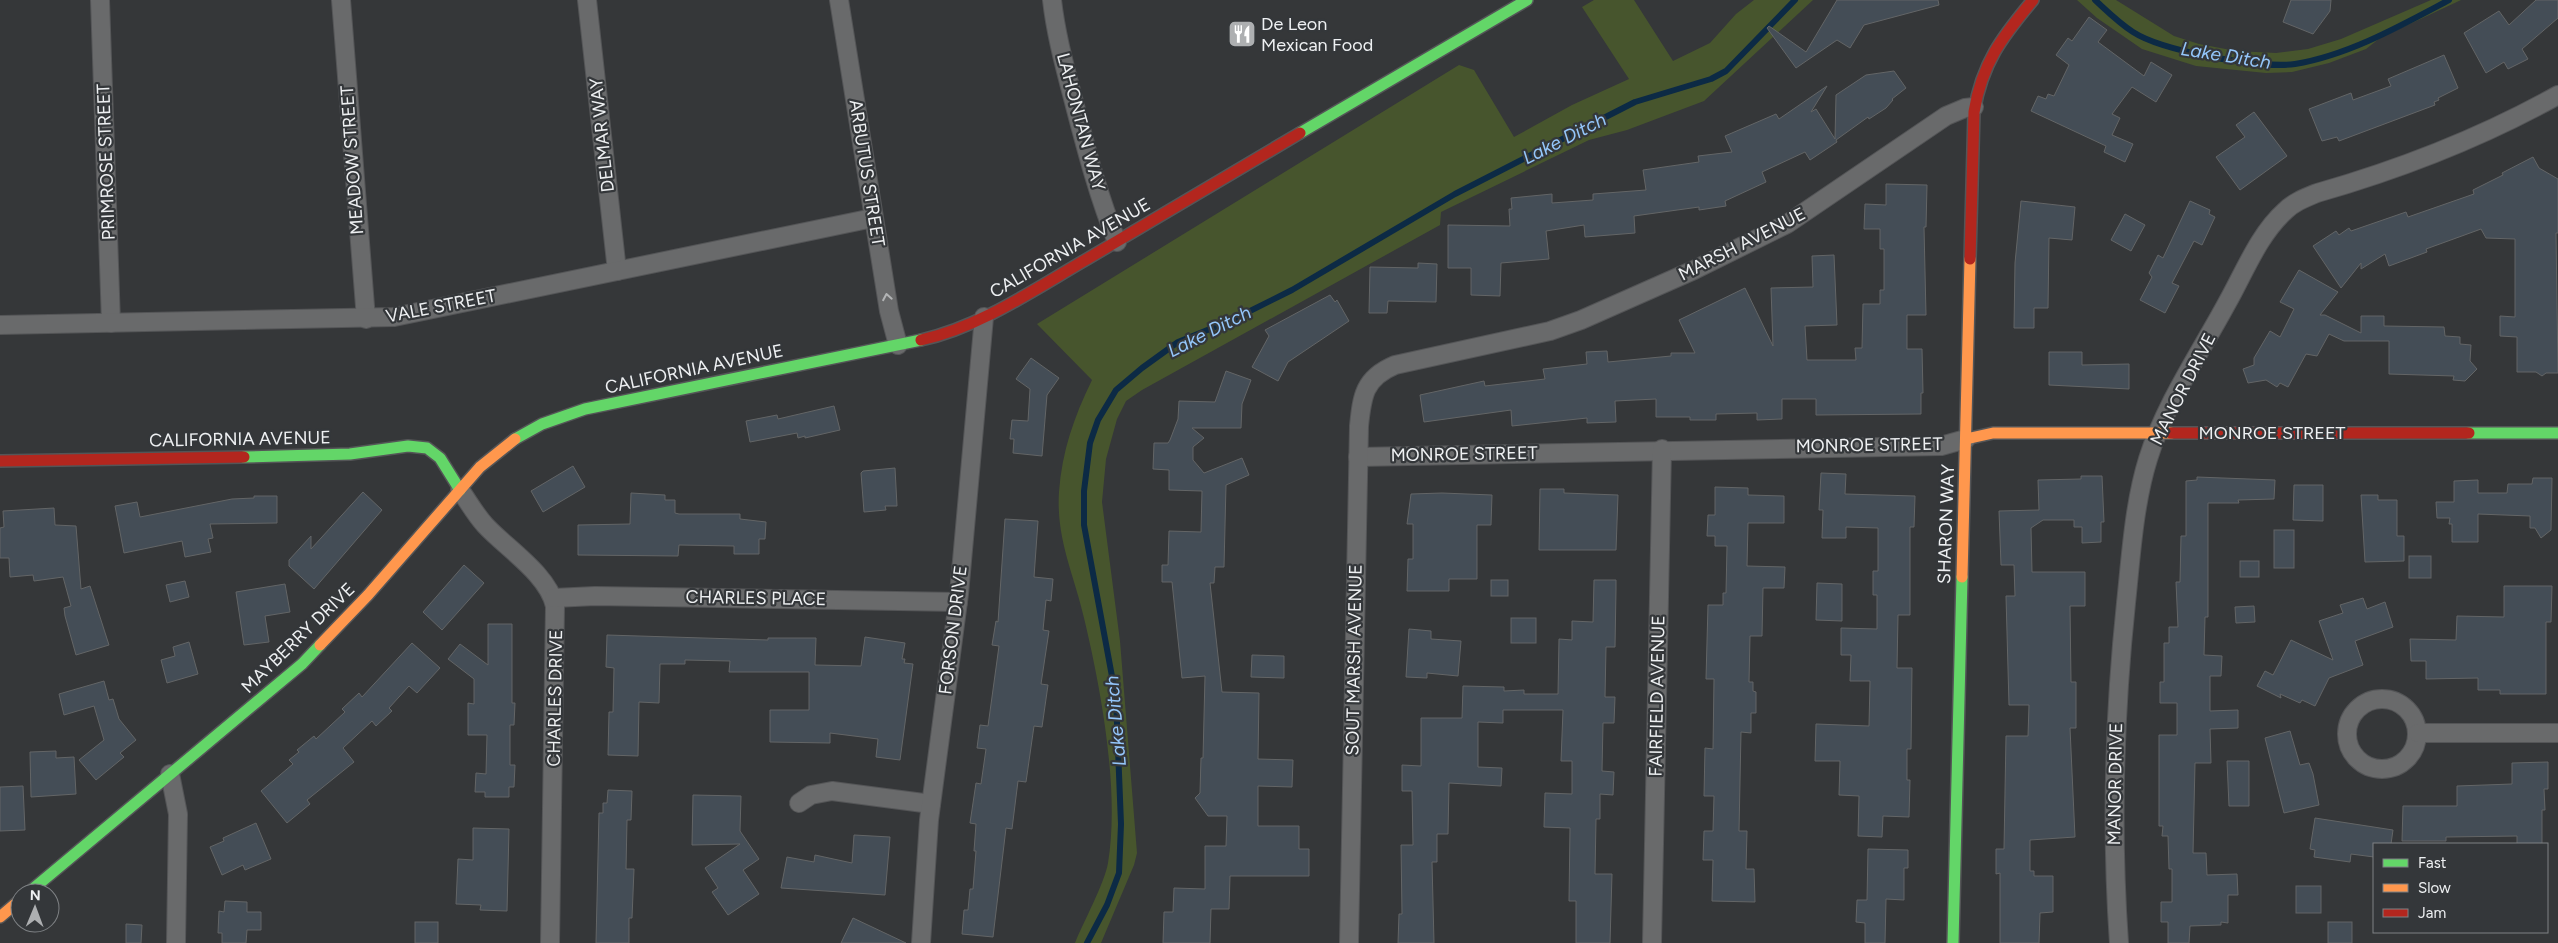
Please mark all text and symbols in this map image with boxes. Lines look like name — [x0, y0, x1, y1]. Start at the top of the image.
place label: De Leon Mexican Food — [1261, 13, 1373, 56]
restaurant icon: De Leon Mexican Food — [1227, 19, 1257, 49]
water label: Lake Ditch — [2179, 37, 2273, 74]
street label: LAHONTAN WAY — [1052, 51, 1110, 193]
street label: DELMAR WAY — [585, 76, 619, 193]
street label: PRIMROSE STREET — [92, 83, 120, 241]
street label: MEADOW STREET — [336, 85, 368, 235]
street label: ARBUTUS STREET — [845, 98, 890, 248]
water label: Lake Ditch — [1519, 107, 1610, 169]
street label: CALIFORNIA AVENUE — [986, 193, 1154, 303]
street label: MARSH AVENUE — [1675, 203, 1809, 285]
street label: VALE STREET — [384, 285, 498, 327]
one-way arrow — [882, 293, 892, 301]
water label: Lake Ditch — [1164, 300, 1255, 362]
street label: MANOR DRIVE — [2145, 329, 2221, 449]
street label: CALIFORNIA AVENUE — [603, 339, 785, 399]
street label: MONROE STREET — [2199, 422, 2346, 444]
street label: CALIFORNIA AVENUE — [149, 426, 331, 452]
street label: MONROE STREET — [1795, 433, 1943, 457]
street label: MONROE STREET — [1390, 442, 1538, 466]
street label: SHARON WAY — [1933, 464, 1959, 584]
street label: FORSON DRIVE — [934, 564, 972, 696]
street label: SOUT MARSH AVENUE — [1341, 564, 1367, 756]
street label: MAYBERRY DRIVE — [237, 578, 359, 698]
street label: CHARLES PLACE — [685, 586, 827, 610]
street label: FAIRFIELD AVENUE — [1645, 615, 1669, 777]
street label: CHARLES DRIVE — [543, 629, 567, 767]
water label: Lake Ditch — [1100, 674, 1131, 767]
street label: MANOR DRIVE — [2103, 722, 2127, 846]
legend — [2373, 843, 2548, 933]
text: Fast — [2418, 854, 2447, 872]
text: Slow — [2418, 879, 2451, 897]
north arrow — [10, 883, 60, 933]
text: N — [30, 887, 41, 904]
text: Jam — [2418, 904, 2446, 922]

